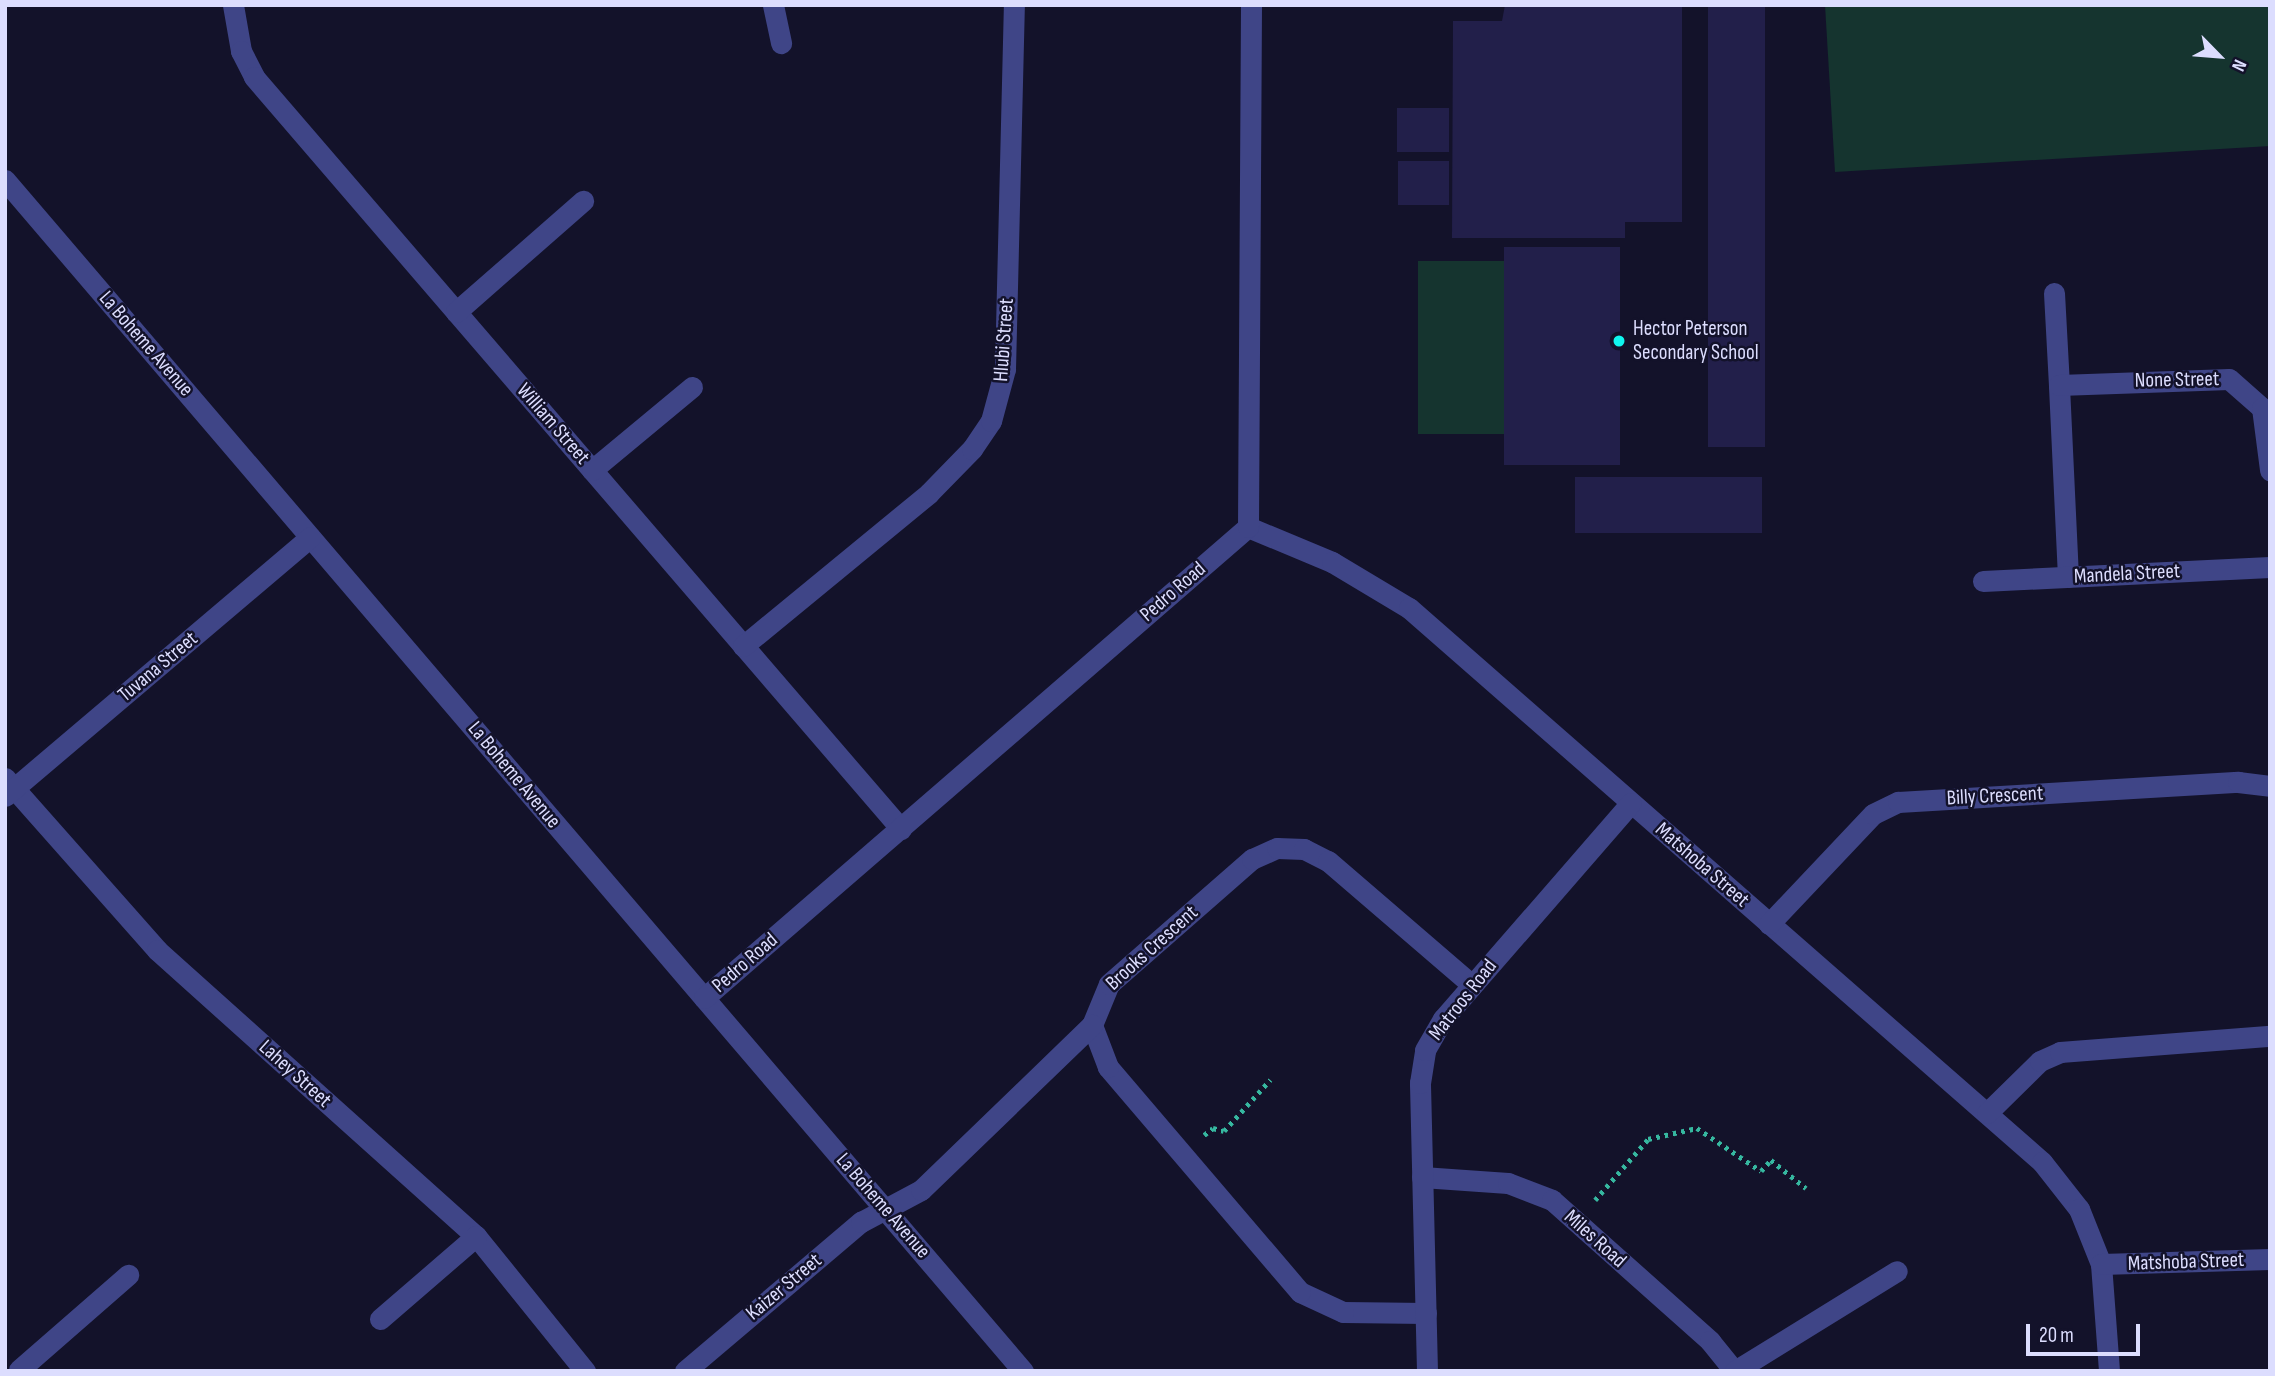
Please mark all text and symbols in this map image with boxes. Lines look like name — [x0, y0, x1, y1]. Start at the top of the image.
north arrow — [2184, 21, 2254, 91]
text: N — [2226, 56, 2251, 75]
street label: La Boheme Avenue — [93, 286, 199, 402]
street label: Hlubi Street — [989, 297, 1019, 383]
place label: Hector Peterson Secondary School — [1633, 316, 1759, 366]
marker: Hector Peterson Secondary School — [1611, 333, 1627, 349]
street label: None Street — [2135, 367, 2219, 393]
street label: William Street — [511, 378, 595, 470]
street label: Pedro Road — [1135, 557, 1211, 627]
street label: Mandela Street — [2073, 559, 2181, 589]
street label: Tuvana Street — [113, 626, 203, 708]
street label: La Boheme Avenue — [462, 717, 566, 833]
street label: Billy Crescent — [1946, 781, 2044, 811]
street label: Matshoba Street — [1650, 817, 1754, 913]
street label: Brooks Crescent — [1101, 900, 1203, 996]
street label: Pedro Road — [707, 928, 783, 998]
street label: Matroos Road — [1424, 954, 1502, 1046]
street label: Lahey Street — [254, 1035, 336, 1113]
street label: La Boheme Avenue — [830, 1148, 936, 1264]
street label: Miles Road — [1559, 1205, 1631, 1273]
street label: Matshoba Street — [2127, 1247, 2245, 1277]
street label: Kaizer Street — [741, 1248, 827, 1326]
scale bar — [2030, 1310, 2144, 1354]
text: 20 m — [2039, 1323, 2074, 1348]

